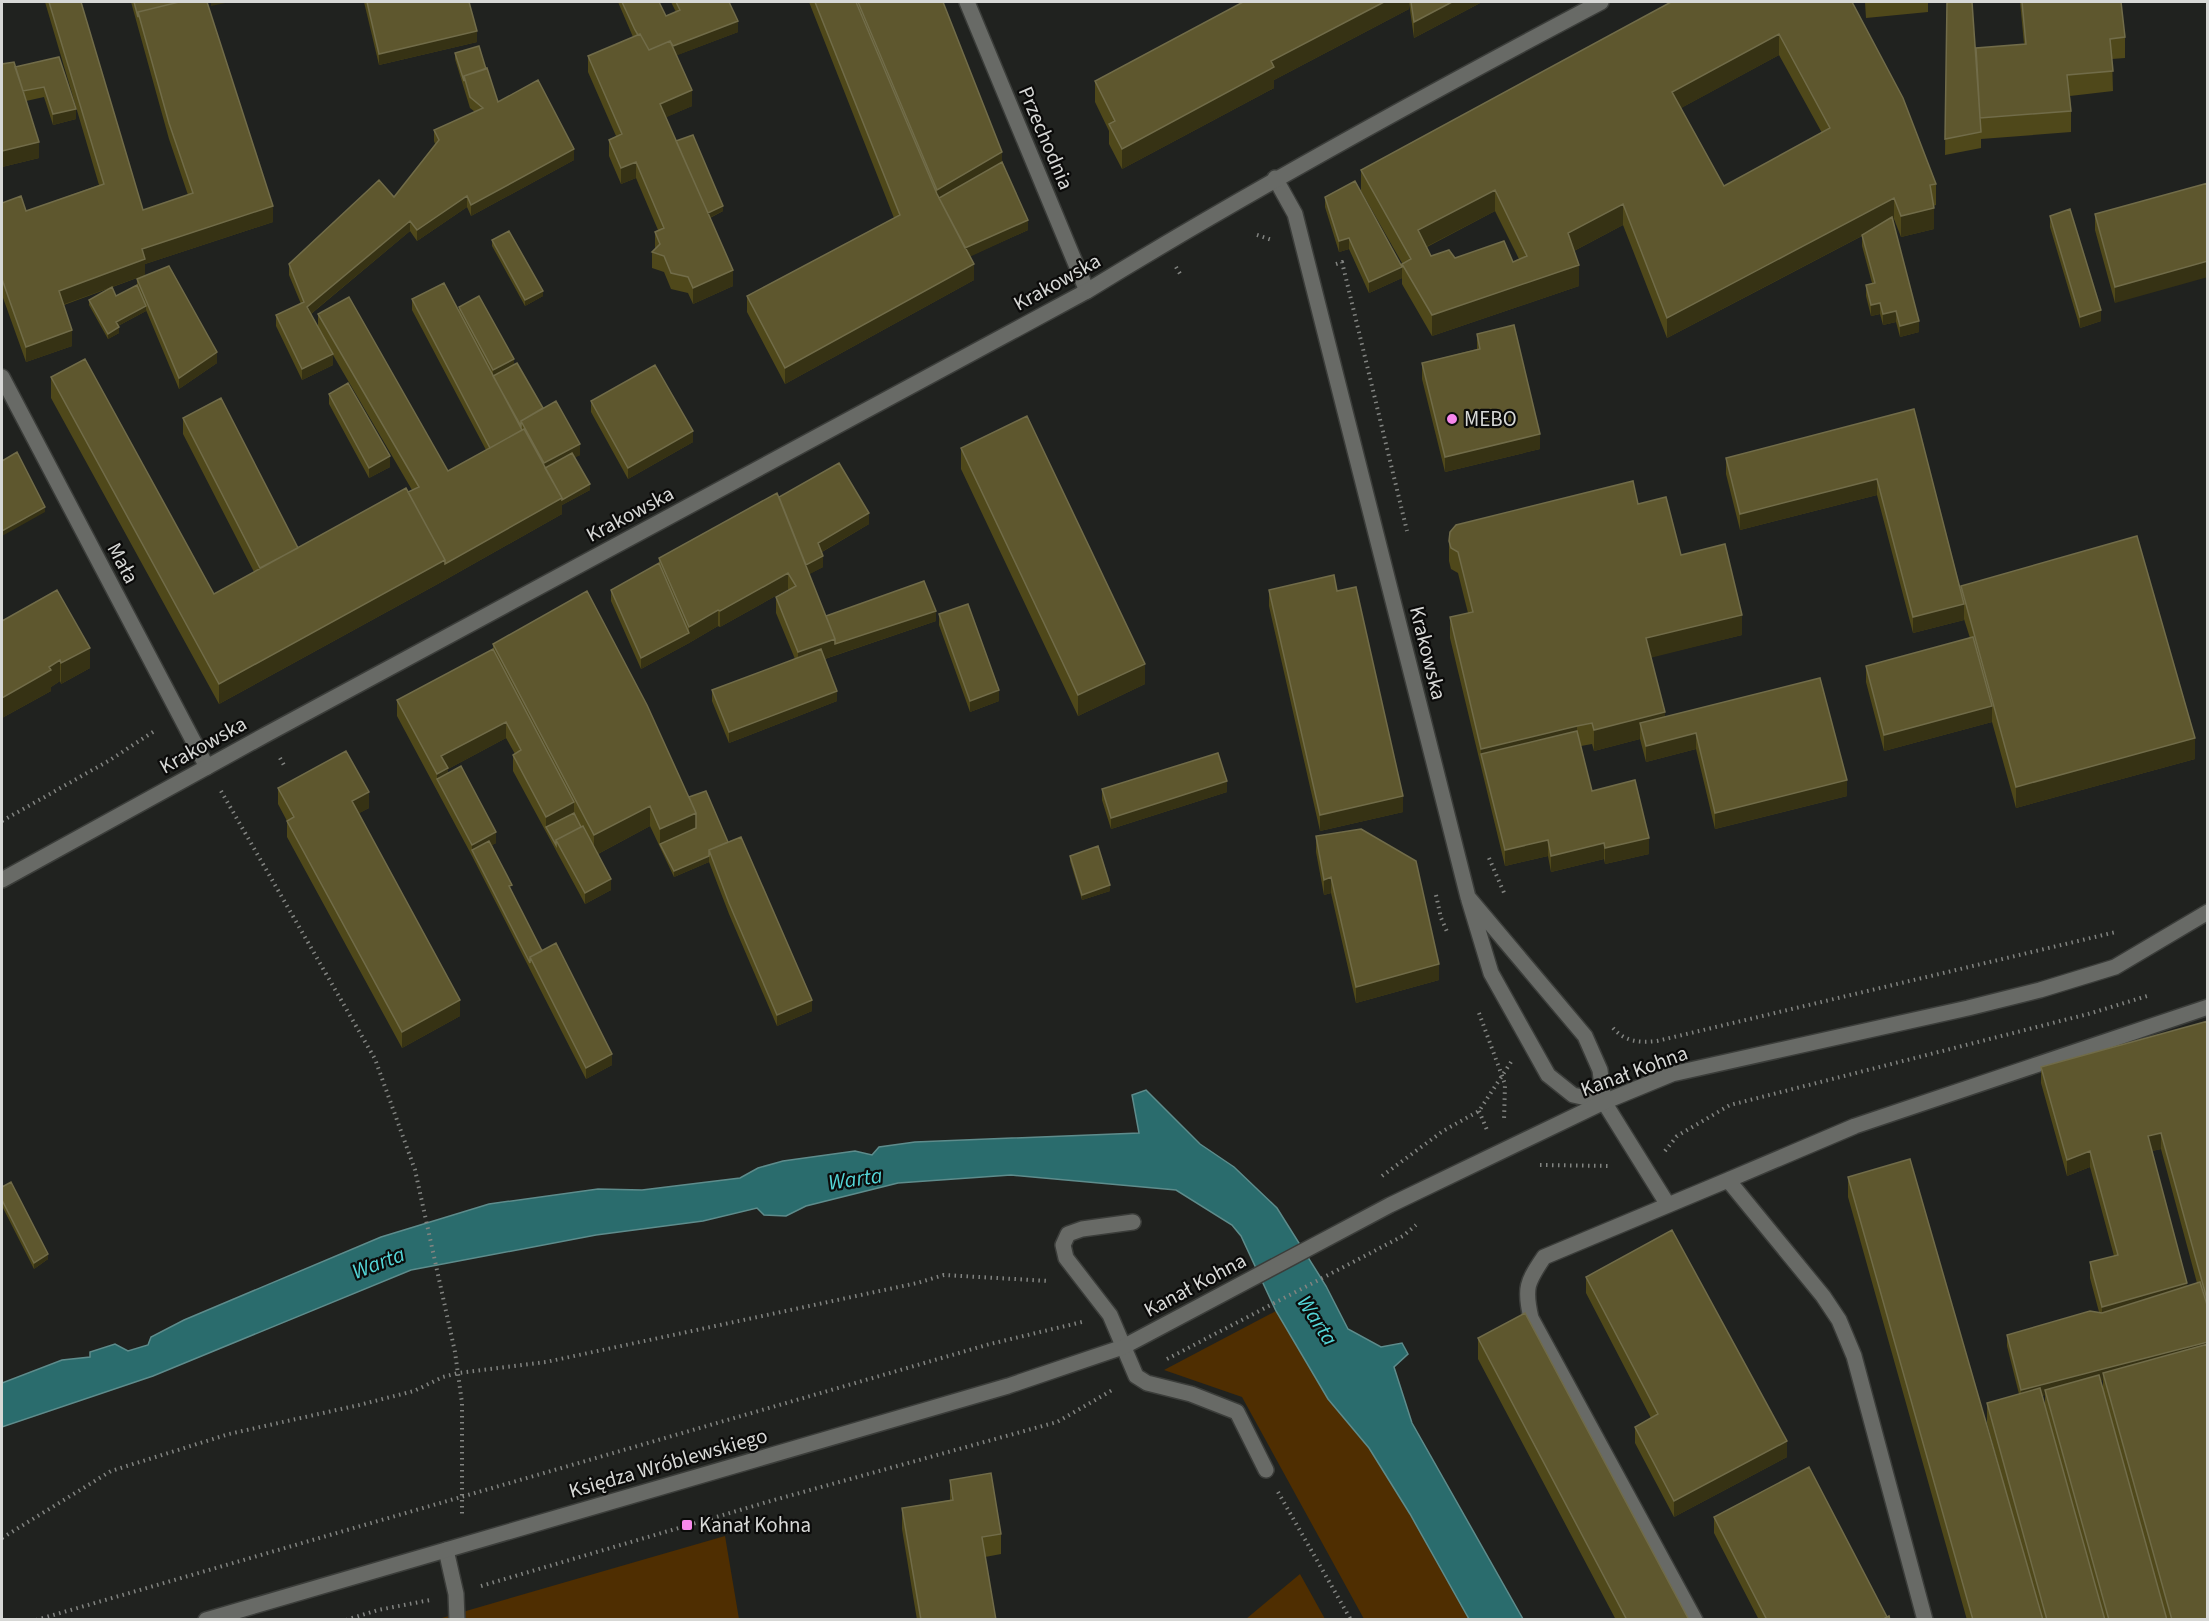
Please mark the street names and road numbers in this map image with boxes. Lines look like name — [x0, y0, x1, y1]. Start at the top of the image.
street label: Przechodnia — [1011, 82, 1081, 194]
street label: Krakowska — [1008, 246, 1106, 318]
street label: Krakowska — [581, 478, 679, 550]
street label: Mała — [100, 537, 146, 589]
street label: Krakowska — [1402, 603, 1454, 703]
street label: Krakowska — [154, 709, 252, 781]
street label: Kanał Kohna — [1576, 1038, 1692, 1104]
street label: Kanał Kohna — [1138, 1245, 1252, 1325]
street label: Księdza Wróblewskiego — [565, 1420, 771, 1506]

